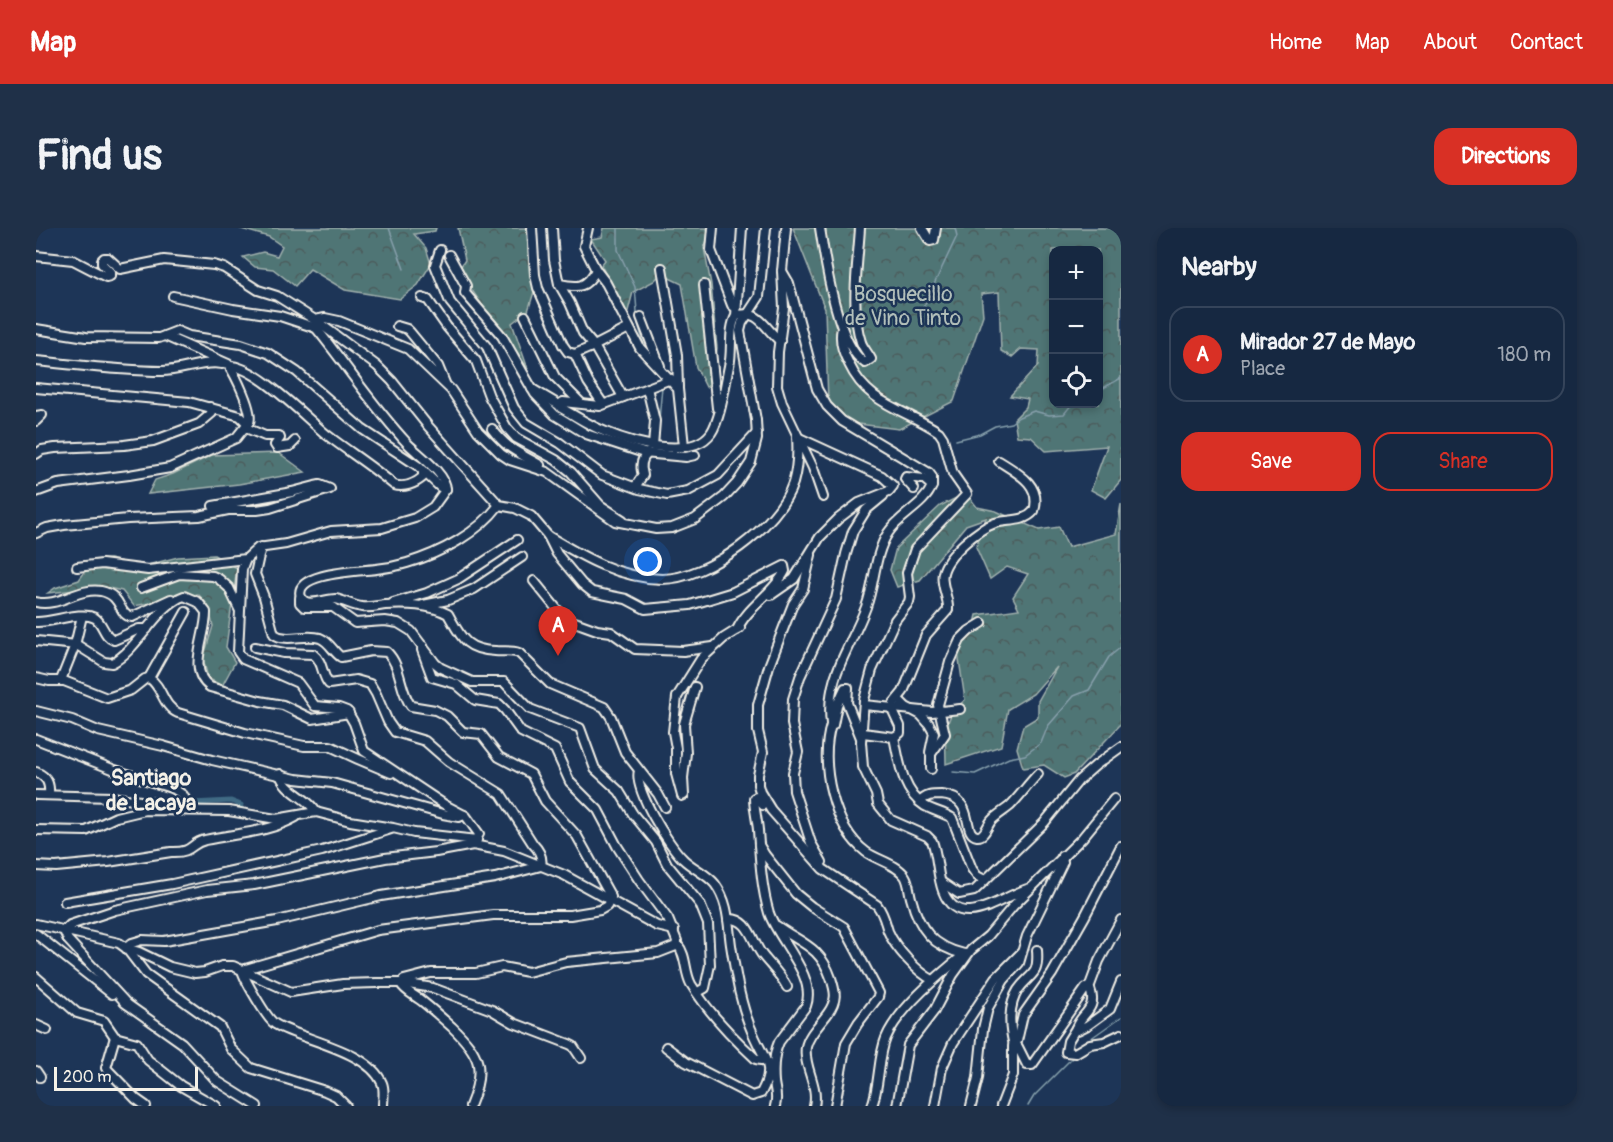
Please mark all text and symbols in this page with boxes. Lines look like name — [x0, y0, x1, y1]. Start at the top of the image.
text: Map — [30, 25, 76, 60]
text: Home — [1269, 29, 1322, 56]
text: Map — [1355, 29, 1390, 56]
text: About — [1423, 29, 1477, 56]
text: Contact — [1510, 29, 1583, 56]
button: Directions — [1434, 128, 1577, 185]
text: Find us — [36, 130, 162, 182]
map controls — [1049, 246, 1103, 408]
button: + — [1049, 246, 1103, 300]
text: Nearby — [1181, 251, 1257, 283]
park label: Bosquecillo de Vino Tinto — [845, 281, 961, 332]
button: − — [1049, 300, 1103, 354]
text: Mirador 27 de Mayo — [1240, 328, 1415, 356]
text: A — [1196, 342, 1209, 367]
text: 180 m — [1497, 342, 1551, 367]
button: locate — [1049, 354, 1103, 408]
text: Place — [1240, 356, 1285, 381]
button: Save — [1181, 432, 1361, 491]
button: Share — [1373, 432, 1553, 491]
your location — [633, 547, 662, 576]
pin: A — [538, 606, 578, 656]
district label: Santiago de Lacaya — [106, 764, 196, 817]
scale bar — [54, 1064, 198, 1092]
text: 200 m — [63, 1067, 111, 1087]

